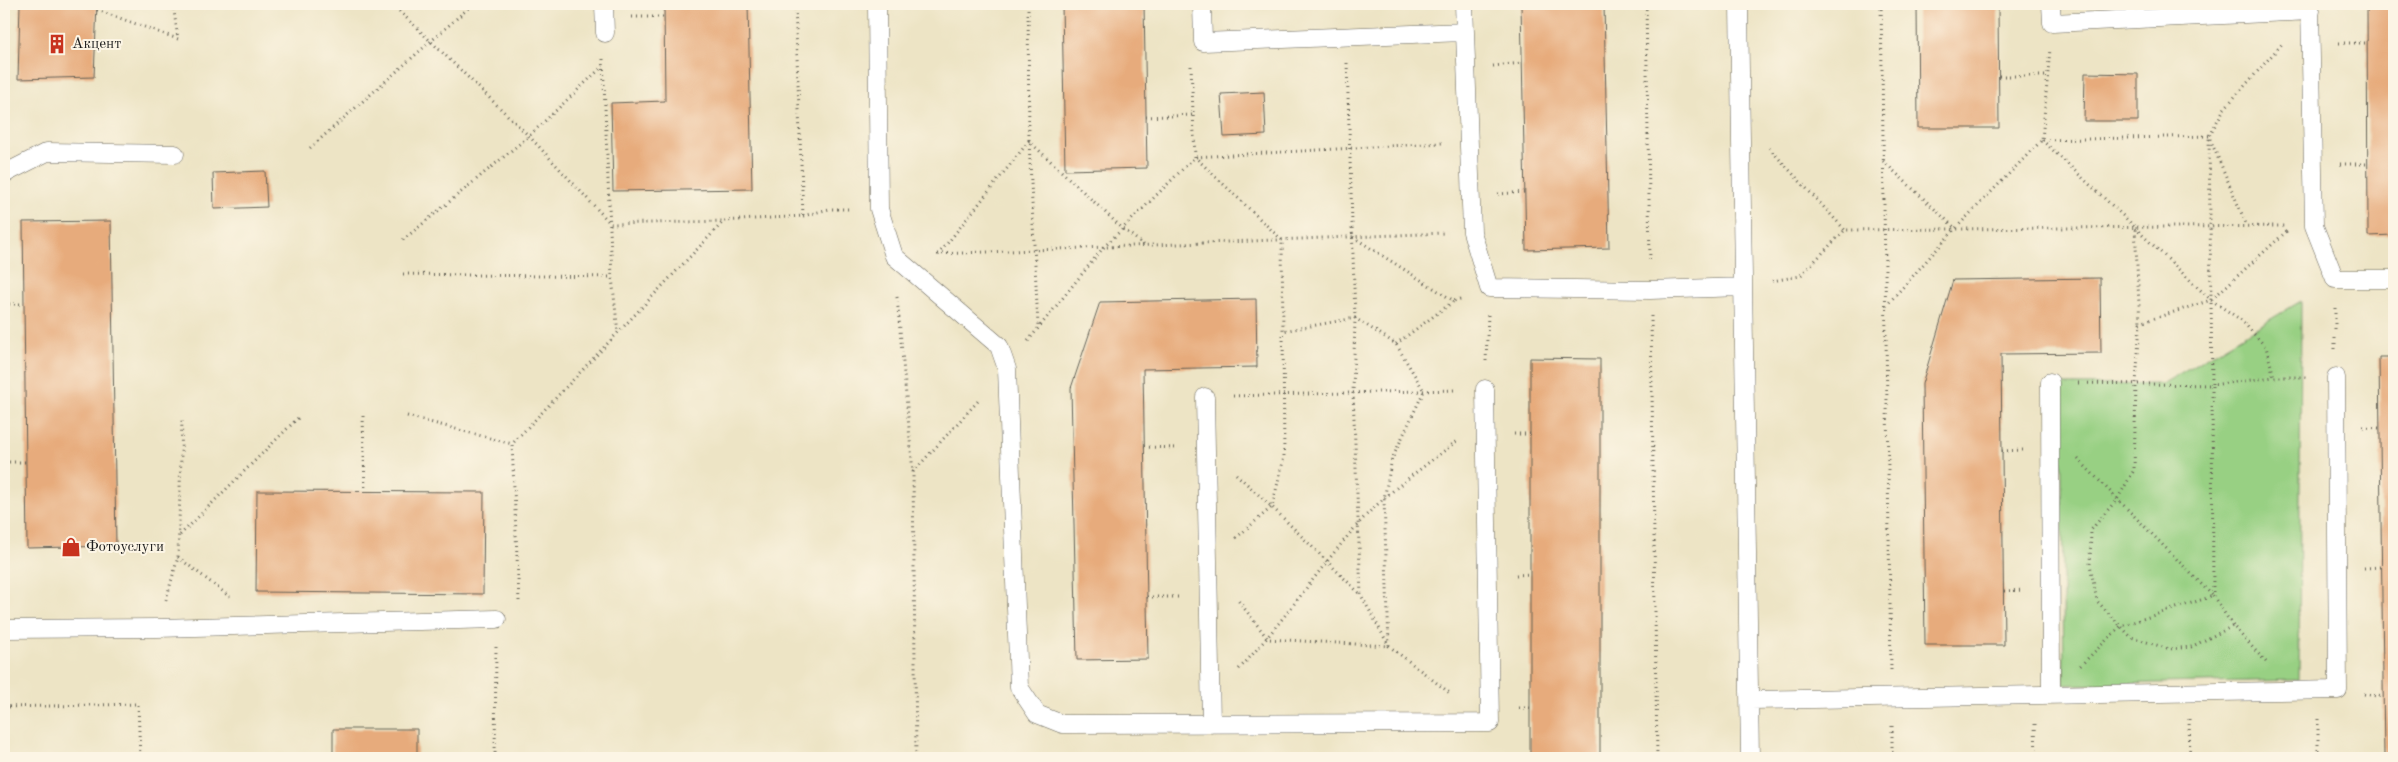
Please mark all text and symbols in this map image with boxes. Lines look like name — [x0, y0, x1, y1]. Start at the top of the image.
building icon: Акцент — [46, 33, 68, 55]
place label: Акцент — [72, 37, 121, 52]
shop icon: Фотоуслуги — [60, 536, 82, 558]
place label: Фотоуслуги — [86, 540, 164, 555]

